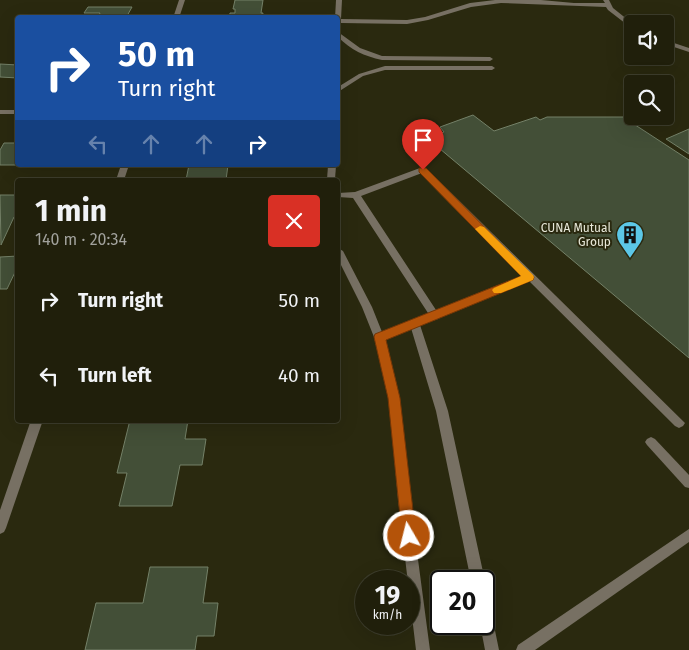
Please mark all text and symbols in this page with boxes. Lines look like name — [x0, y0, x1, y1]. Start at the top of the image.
map controls — [624, 15, 674, 125]
button: sound — [624, 15, 674, 65]
text: 50 m — [118, 33, 195, 75]
icon: right — [35, 35, 100, 100]
text: Turn right — [118, 75, 215, 102]
button: search — [624, 75, 674, 125]
pin — [402, 119, 444, 170]
icon: arrive — [409, 126, 437, 154]
icon: left — [84, 130, 112, 158]
icon: ahead — [137, 130, 165, 158]
icon: ahead — [190, 130, 218, 158]
icon: right — [243, 130, 271, 158]
text: 1 min — [35, 193, 107, 229]
button: close — [268, 195, 320, 247]
building icon: CUNA Mutual Group — [615, 220, 645, 259]
place label: CUNA Mutual Group — [541, 221, 611, 249]
text: 140 m · 20:34 — [35, 230, 127, 249]
icon: right — [35, 287, 63, 315]
text: Turn right — [78, 289, 163, 312]
text: 50 m — [279, 289, 320, 312]
icon: left — [35, 362, 63, 390]
text: Turn left — [78, 364, 152, 387]
text: 40 m — [278, 364, 320, 387]
position arrow — [382, 509, 434, 561]
speed limit sign: 20 — [430, 570, 495, 635]
text: 19 — [375, 581, 400, 611]
text: km/h — [373, 608, 402, 622]

